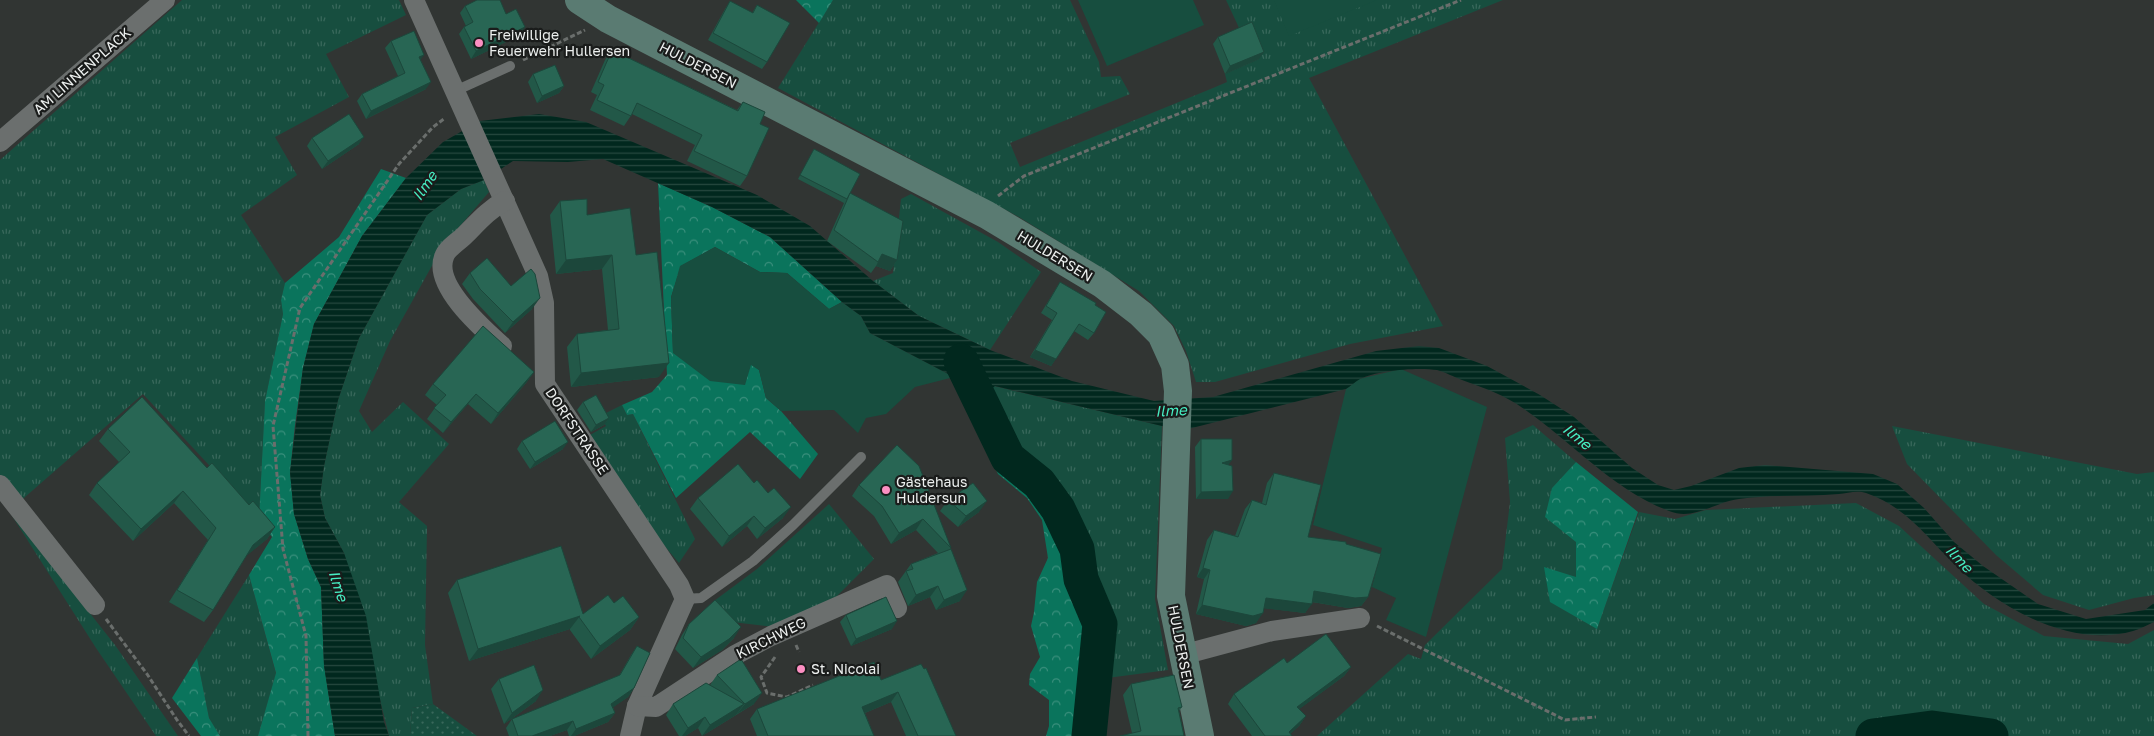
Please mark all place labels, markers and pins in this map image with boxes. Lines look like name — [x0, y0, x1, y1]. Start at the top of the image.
place label: Freiwillige Feuerwehr Hullersen — [489, 26, 630, 59]
marker: Freiwillige Feuerwehr Hullersen — [473, 37, 485, 49]
place label: Gästehaus Huldersun — [896, 473, 967, 506]
marker: Gästehaus Huldersun — [880, 484, 892, 496]
place label: St. Nicolai — [811, 660, 880, 677]
marker: St. Nicolai — [795, 663, 807, 675]

